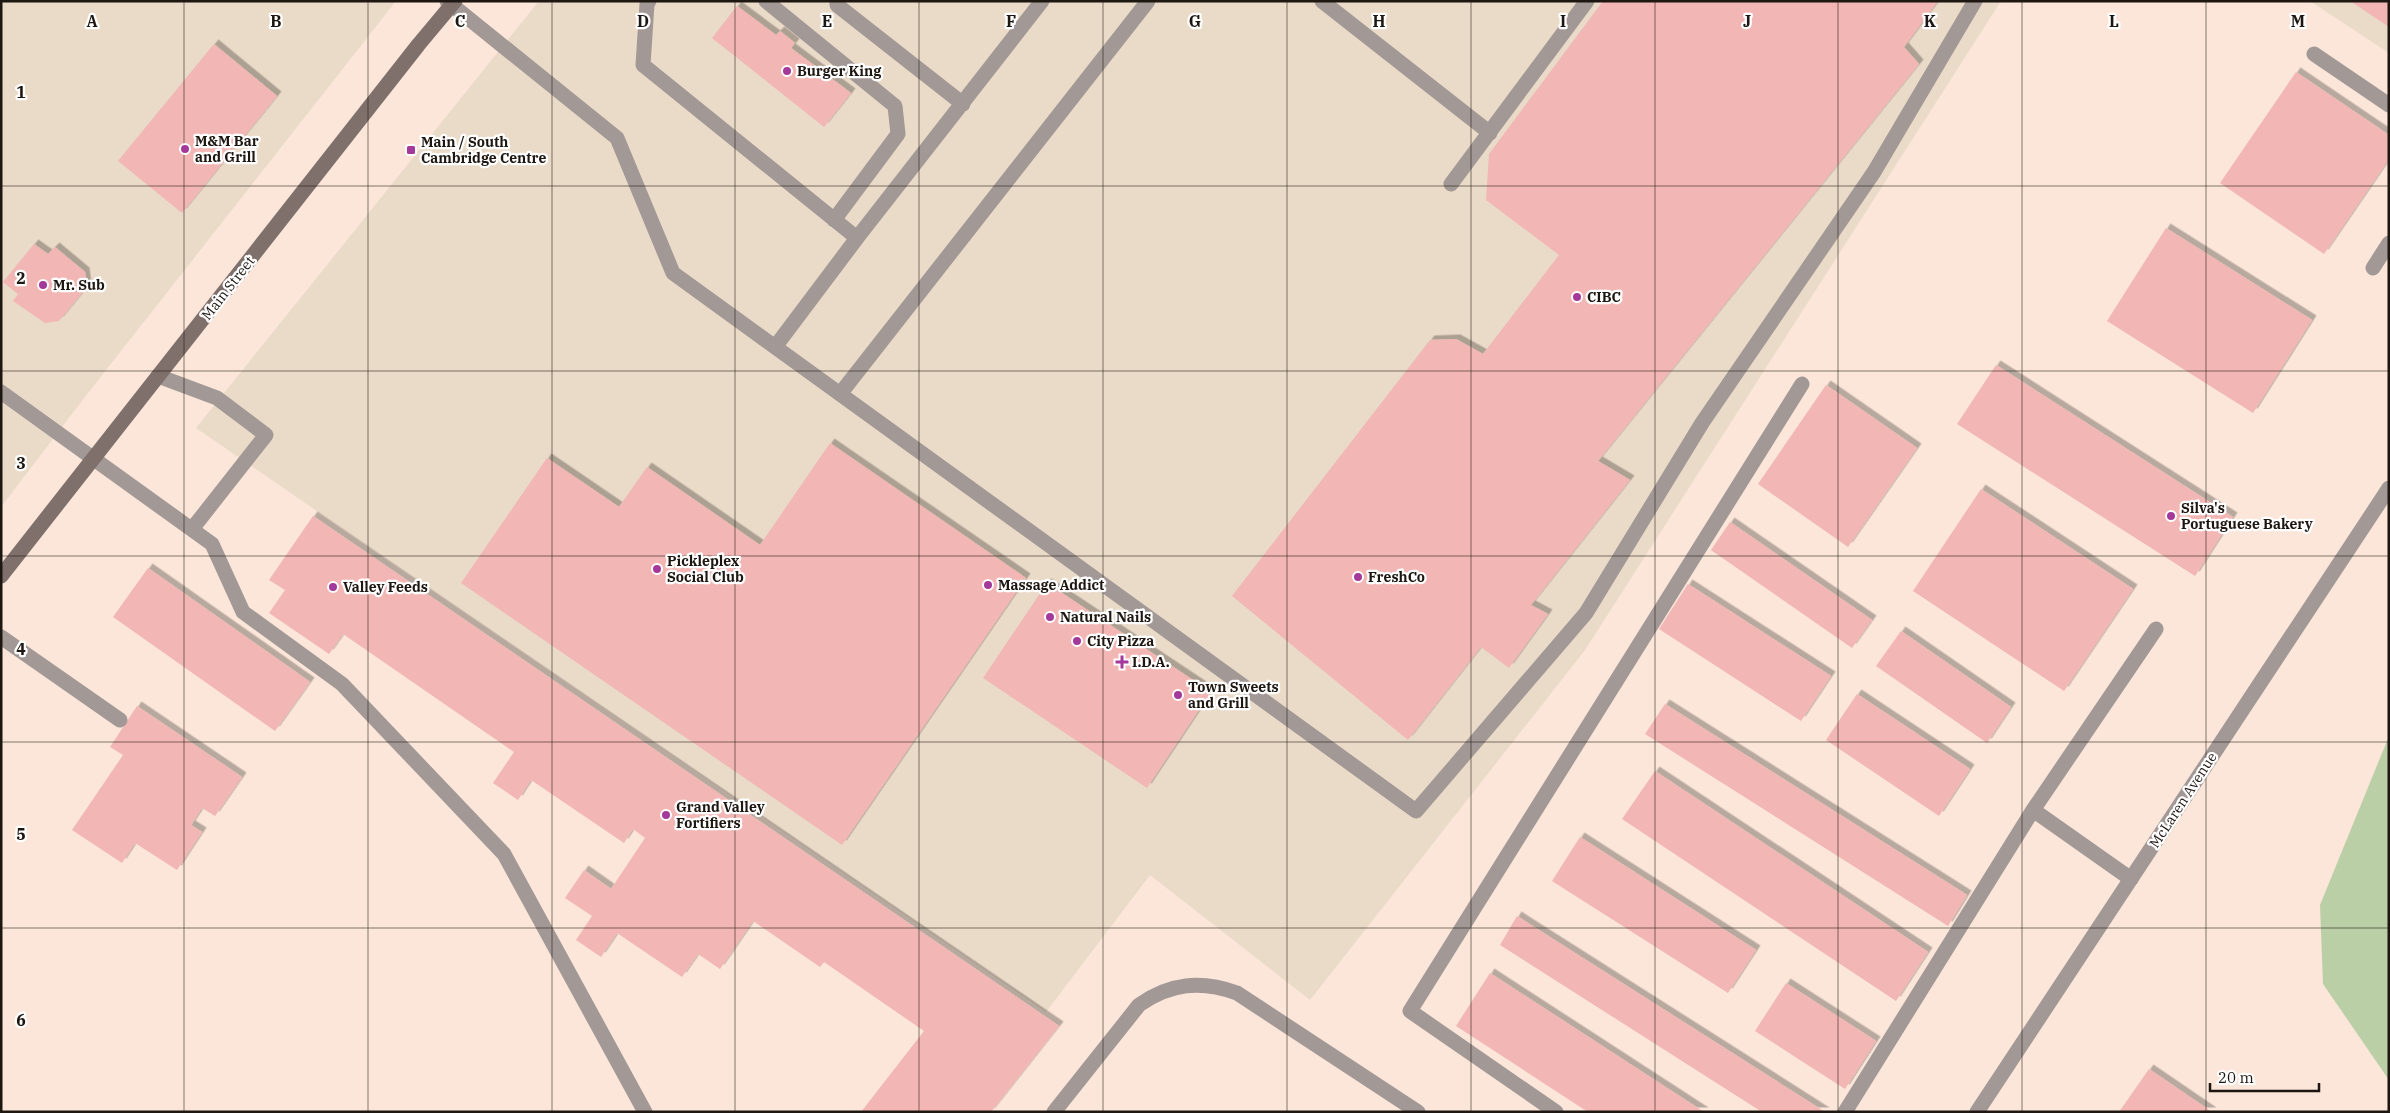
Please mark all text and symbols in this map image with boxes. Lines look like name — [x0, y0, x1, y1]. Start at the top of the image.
text: A — [86, 11, 98, 31]
text: B — [270, 11, 282, 31]
text: C — [455, 11, 465, 31]
text: D — [637, 11, 649, 31]
text: E — [822, 11, 832, 31]
text: F — [1006, 11, 1016, 31]
text: G — [1189, 11, 1201, 31]
text: H — [1373, 11, 1386, 31]
text: I — [1560, 11, 1566, 31]
text: J — [1743, 11, 1751, 31]
text: K — [1924, 11, 1937, 31]
text: L — [2109, 11, 2119, 31]
text: M — [2291, 11, 2305, 31]
place label: Burger King — [797, 62, 882, 80]
marker: Burger King — [781, 65, 793, 77]
text: 1 — [16, 82, 26, 102]
place label: M&M Bar and Grill — [195, 132, 259, 166]
place label: Main / South Cambridge Centre — [421, 133, 546, 167]
marker: M&M Bar and Grill — [179, 143, 191, 155]
marker: Main / South Cambridge Centre — [405, 144, 417, 156]
street label: Main Street — [198, 253, 258, 323]
text: 2 — [16, 268, 26, 288]
place label: Mr. Sub — [53, 276, 105, 294]
marker: Mr. Sub — [37, 279, 49, 291]
place label: CIBC — [1587, 288, 1621, 306]
marker: CIBC — [1571, 291, 1583, 303]
text: 3 — [16, 453, 26, 473]
place label: Silva's Portuguese Bakery — [2181, 499, 2313, 533]
marker: Silva's Portuguese Bakery — [2165, 510, 2177, 522]
place label: Pickleplex Social Club — [667, 552, 744, 586]
marker: Pickleplex Social Club — [651, 563, 663, 575]
place label: FreshCo — [1368, 568, 1425, 586]
marker: FreshCo — [1352, 571, 1364, 583]
place label: Massage Addict — [998, 576, 1104, 594]
place label: Valley Feeds — [343, 578, 428, 596]
marker: Massage Addict — [982, 579, 994, 591]
marker: Valley Feeds — [327, 581, 339, 593]
place label: Natural Nails — [1060, 608, 1151, 626]
marker: Natural Nails — [1044, 611, 1056, 623]
place label: City Pizza — [1087, 632, 1154, 650]
marker: City Pizza — [1071, 635, 1083, 647]
text: 4 — [16, 639, 26, 659]
place label: I.D.A. — [1132, 653, 1170, 671]
marker: I.D.A. — [1116, 656, 1128, 668]
place label: Town Sweets and Grill — [1188, 678, 1279, 712]
marker: Town Sweets and Grill — [1172, 689, 1184, 701]
street label: McLaren Avenue — [2145, 749, 2221, 851]
place label: Grand Valley Fortifiers — [676, 798, 765, 832]
marker: Grand Valley Fortifiers — [660, 809, 672, 821]
text: 5 — [16, 824, 26, 844]
text: 6 — [16, 1010, 26, 1030]
scale bar — [2210, 1060, 2319, 1092]
text: 20 m — [2218, 1068, 2254, 1087]

